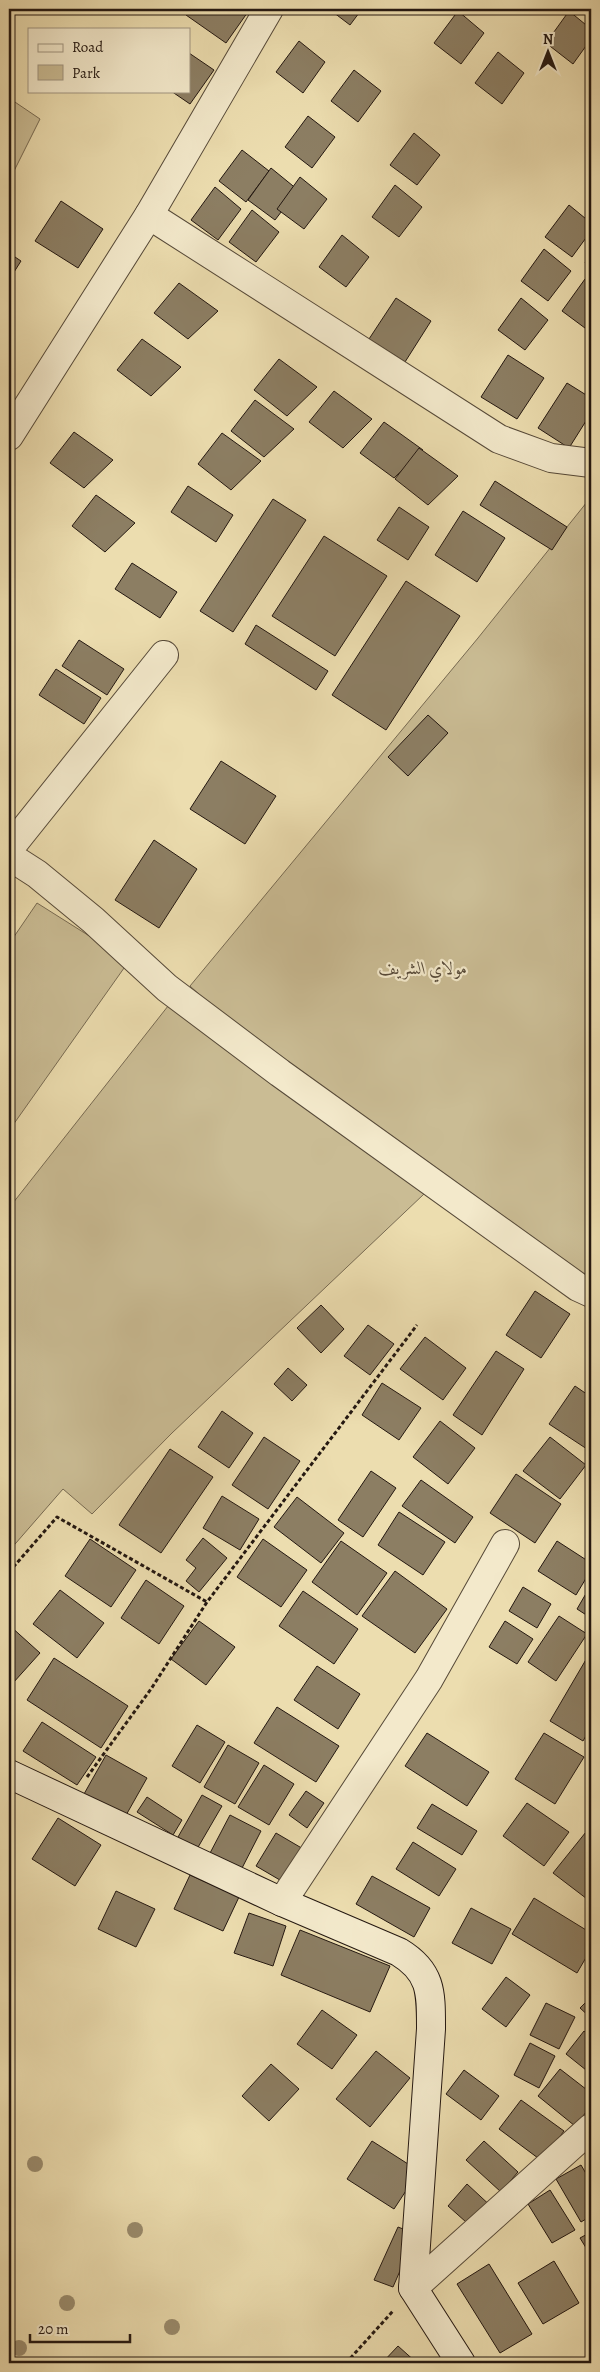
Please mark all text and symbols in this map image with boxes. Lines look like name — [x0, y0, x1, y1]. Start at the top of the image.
legend — [28, 28, 190, 92]
north arrow — [522, 28, 572, 78]
text: N — [543, 30, 553, 49]
text: Road — [72, 37, 104, 57]
text: Park — [72, 63, 101, 83]
park label: مولاي الشريف — [378, 956, 468, 983]
scale bar — [30, 2312, 130, 2344]
text: 20 m — [38, 2319, 69, 2339]

